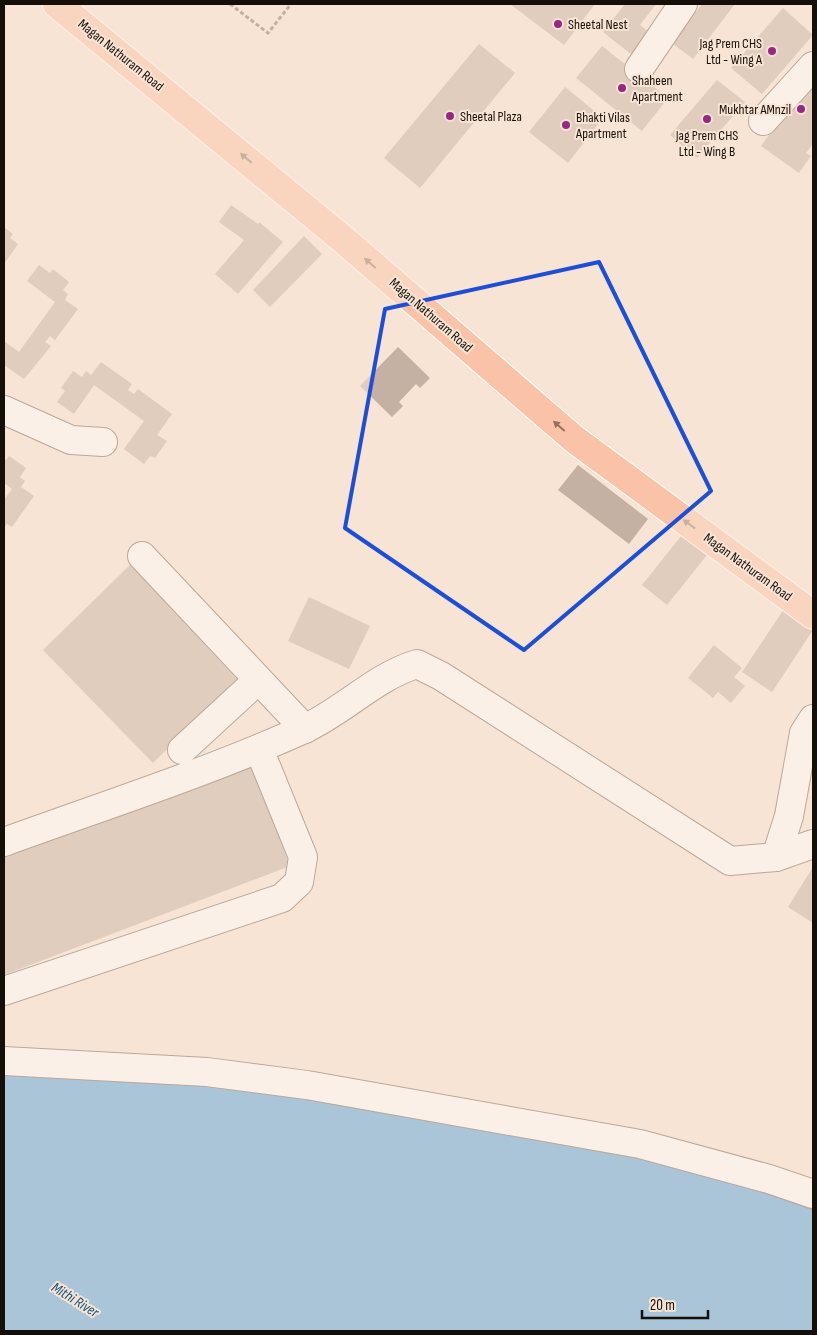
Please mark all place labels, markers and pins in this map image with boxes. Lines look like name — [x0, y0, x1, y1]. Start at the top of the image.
place label: Sheetal Nest — [568, 16, 628, 33]
marker: Sheetal Nest — [552, 18, 564, 30]
place label: Jag Prem CHS Ltd - Wing A — [698, 35, 763, 68]
marker: Jag Prem CHS Ltd - Wing A — [766, 45, 778, 57]
place label: Shaheen Apartment — [631, 72, 683, 105]
marker: Shaheen Apartment — [616, 82, 628, 94]
place label: Mukhtar AMnzil — [719, 101, 791, 118]
marker: Mukhtar AMnzil — [795, 103, 807, 115]
place label: Sheetal Plaza — [460, 108, 522, 125]
place label: Bhakti Vilas Apartment — [575, 109, 630, 142]
marker: Sheetal Plaza — [444, 110, 456, 122]
marker: Jag Prem CHS Ltd - Wing B — [701, 113, 713, 125]
marker: Bhakti Vilas Apartment — [560, 119, 572, 131]
place label: Jag Prem CHS Ltd - Wing B — [675, 127, 738, 160]

